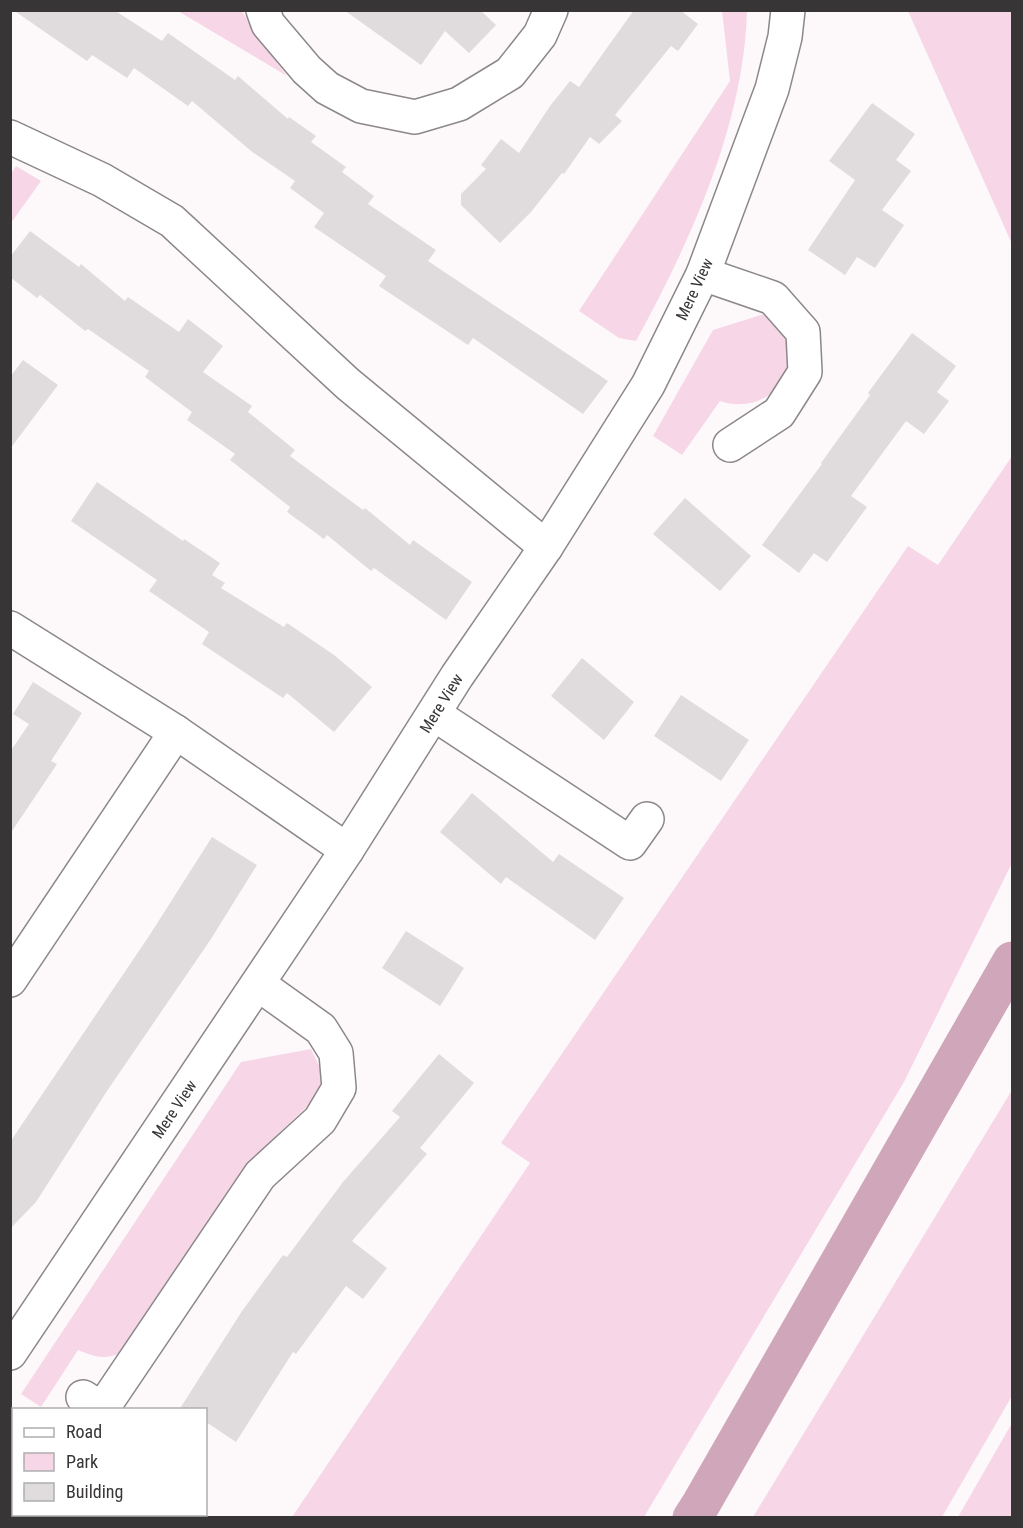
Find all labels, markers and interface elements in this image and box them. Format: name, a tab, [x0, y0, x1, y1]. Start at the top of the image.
street label: Mere View	[672, 255, 717, 323]
street label: Mere View	[416, 670, 467, 736]
street label: Mere View	[148, 1077, 201, 1142]
legend	[12, 1408, 207, 1516]
text: Road	[66, 1421, 102, 1442]
text: Park	[66, 1451, 98, 1472]
text: Building	[66, 1481, 123, 1502]

